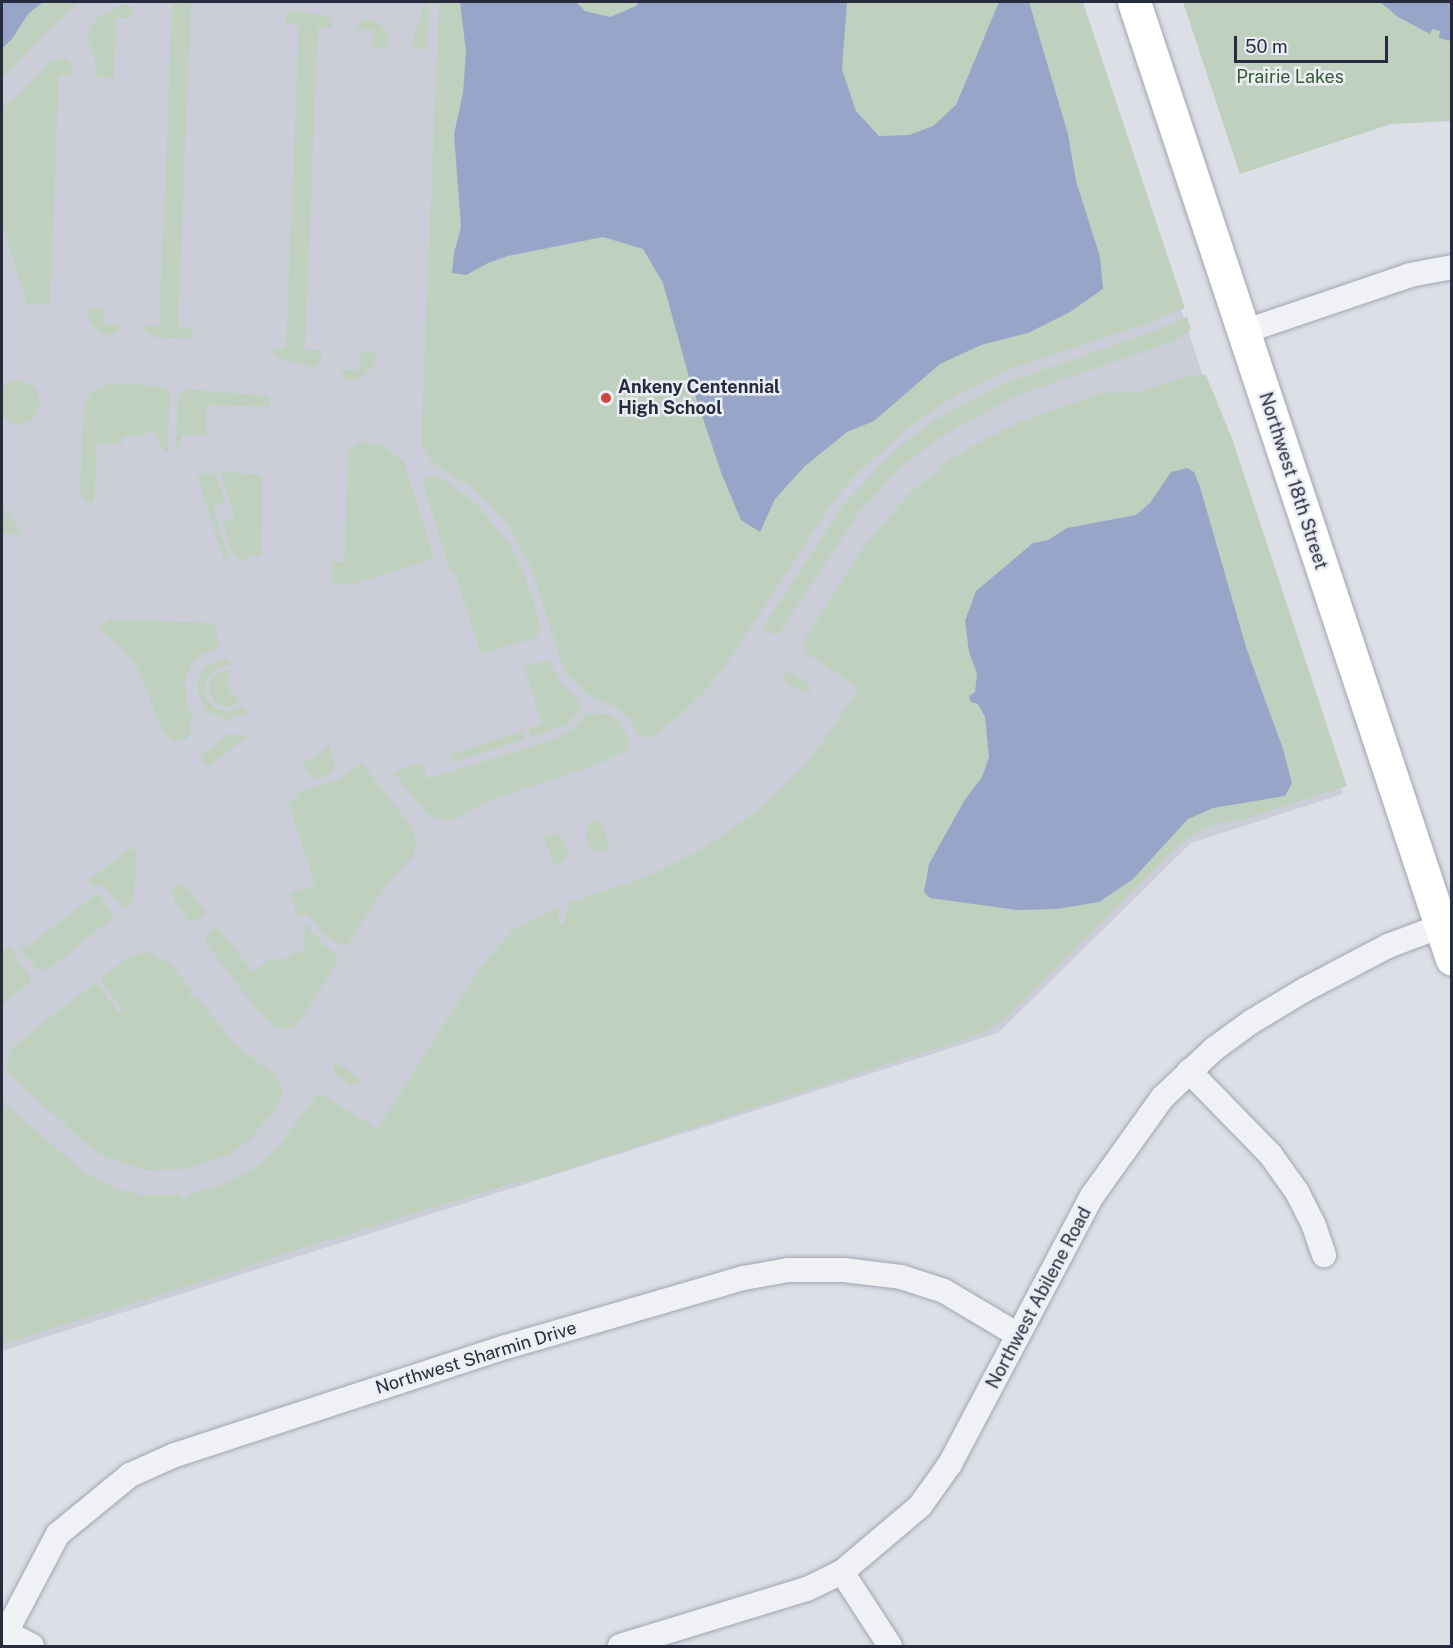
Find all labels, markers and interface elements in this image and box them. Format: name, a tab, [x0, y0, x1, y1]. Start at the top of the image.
scale bar	[1237, 24, 1392, 62]
text: 50 m	[1245, 36, 1288, 57]
park label: Prairie Lakes	[1236, 66, 1344, 88]
place label: Ankeny Centennial High School	[618, 377, 780, 420]
street label: Northwest 18th Street	[1254, 390, 1332, 572]
marker: Ankeny Centennial High School	[599, 391, 613, 405]
street label: Northwest Abilene Road	[982, 1203, 1096, 1393]
street label: Northwest Sharmin Drive	[373, 1317, 579, 1399]

